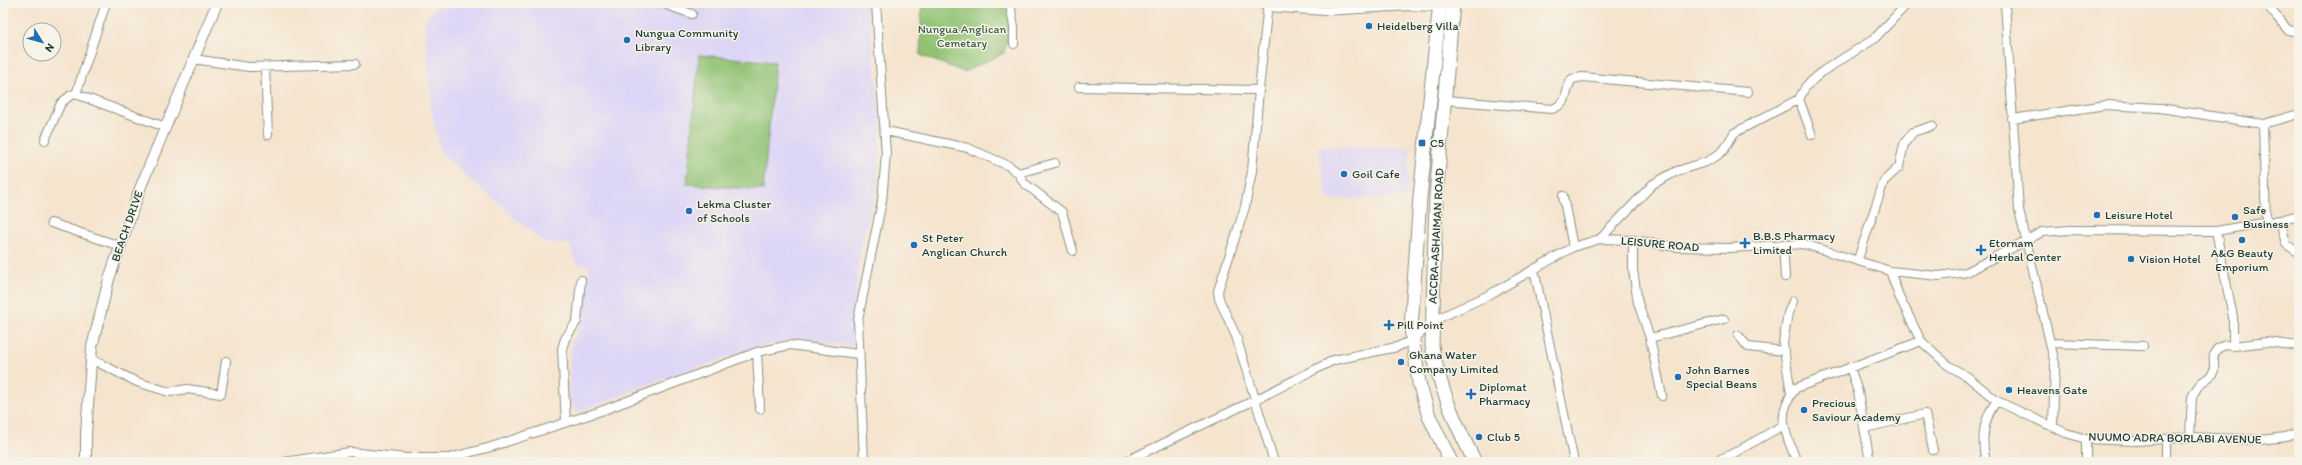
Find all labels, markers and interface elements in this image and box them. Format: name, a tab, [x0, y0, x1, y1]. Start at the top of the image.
place label: Heidelberg Villa	[1377, 19, 1459, 33]
marker: Heidelberg Villa	[1364, 21, 1374, 31]
north arrow	[22, 22, 62, 62]
park label: Nungua Anglican Cemetary	[918, 22, 1006, 50]
place label: Nungua Community Library	[635, 26, 739, 54]
marker: Nungua Community Library	[622, 35, 632, 45]
text: N	[42, 41, 57, 55]
place label: C5	[1430, 136, 1444, 150]
marker: C5	[1417, 138, 1427, 148]
place label: Goil Cafe	[1352, 167, 1400, 181]
street label: ACCRA-ASHAIMAN ROAD	[1425, 168, 1447, 304]
marker: Goil Cafe	[1339, 169, 1349, 179]
street label: BEACH DRIVE	[108, 188, 146, 263]
place label: Lekma Cluster of Schools	[697, 197, 772, 225]
place label: Safe Business	[2243, 203, 2289, 231]
marker: Lekma Cluster of Schools	[684, 206, 694, 216]
place label: Leisure Hotel	[2105, 208, 2174, 222]
marker: Leisure Hotel	[2092, 210, 2102, 220]
marker: Safe Business	[2230, 212, 2240, 222]
place label: B.B.S Pharmacy Limited	[1753, 229, 1835, 257]
place label: St Peter Anglican Church	[922, 231, 1008, 259]
street label: LEISURE ROAD	[1620, 234, 1700, 254]
marker: A&G Beauty Emporium	[2237, 235, 2247, 245]
place label: Etornam Herbal Center	[1989, 236, 2062, 264]
marker: B.B.S Pharmacy Limited	[1740, 238, 1750, 248]
marker: St Peter Anglican Church	[909, 240, 919, 250]
marker: Etornam Herbal Center	[1976, 245, 1986, 255]
place label: A&G Beauty Emporium	[2211, 246, 2274, 274]
place label: Vision Hotel	[2139, 252, 2201, 266]
marker: Vision Hotel	[2126, 254, 2136, 264]
place label: Pill Point	[1397, 318, 1444, 332]
marker: Pill Point	[1384, 320, 1394, 330]
place label: Ghana Water Company Limited	[1409, 348, 1499, 376]
marker: Ghana Water Company Limited	[1396, 357, 1406, 367]
place label: John Barnes Special Beans	[1686, 363, 1757, 391]
marker: John Barnes Special Beans	[1673, 372, 1683, 382]
place label: Diplomat Pharmacy	[1479, 380, 1531, 408]
place label: Heavens Gate	[2017, 383, 2088, 397]
marker: Heavens Gate	[2004, 385, 2014, 395]
marker: Diplomat Pharmacy	[1466, 389, 1476, 399]
place label: Precious Saviour Academy	[1812, 396, 1901, 424]
marker: Precious Saviour Academy	[1799, 405, 1809, 415]
street label: NUUMO ADRA BORLABI AVENUE	[2088, 429, 2262, 447]
place label: Club 5	[1487, 430, 1520, 444]
marker: Club 5	[1474, 432, 1484, 442]

